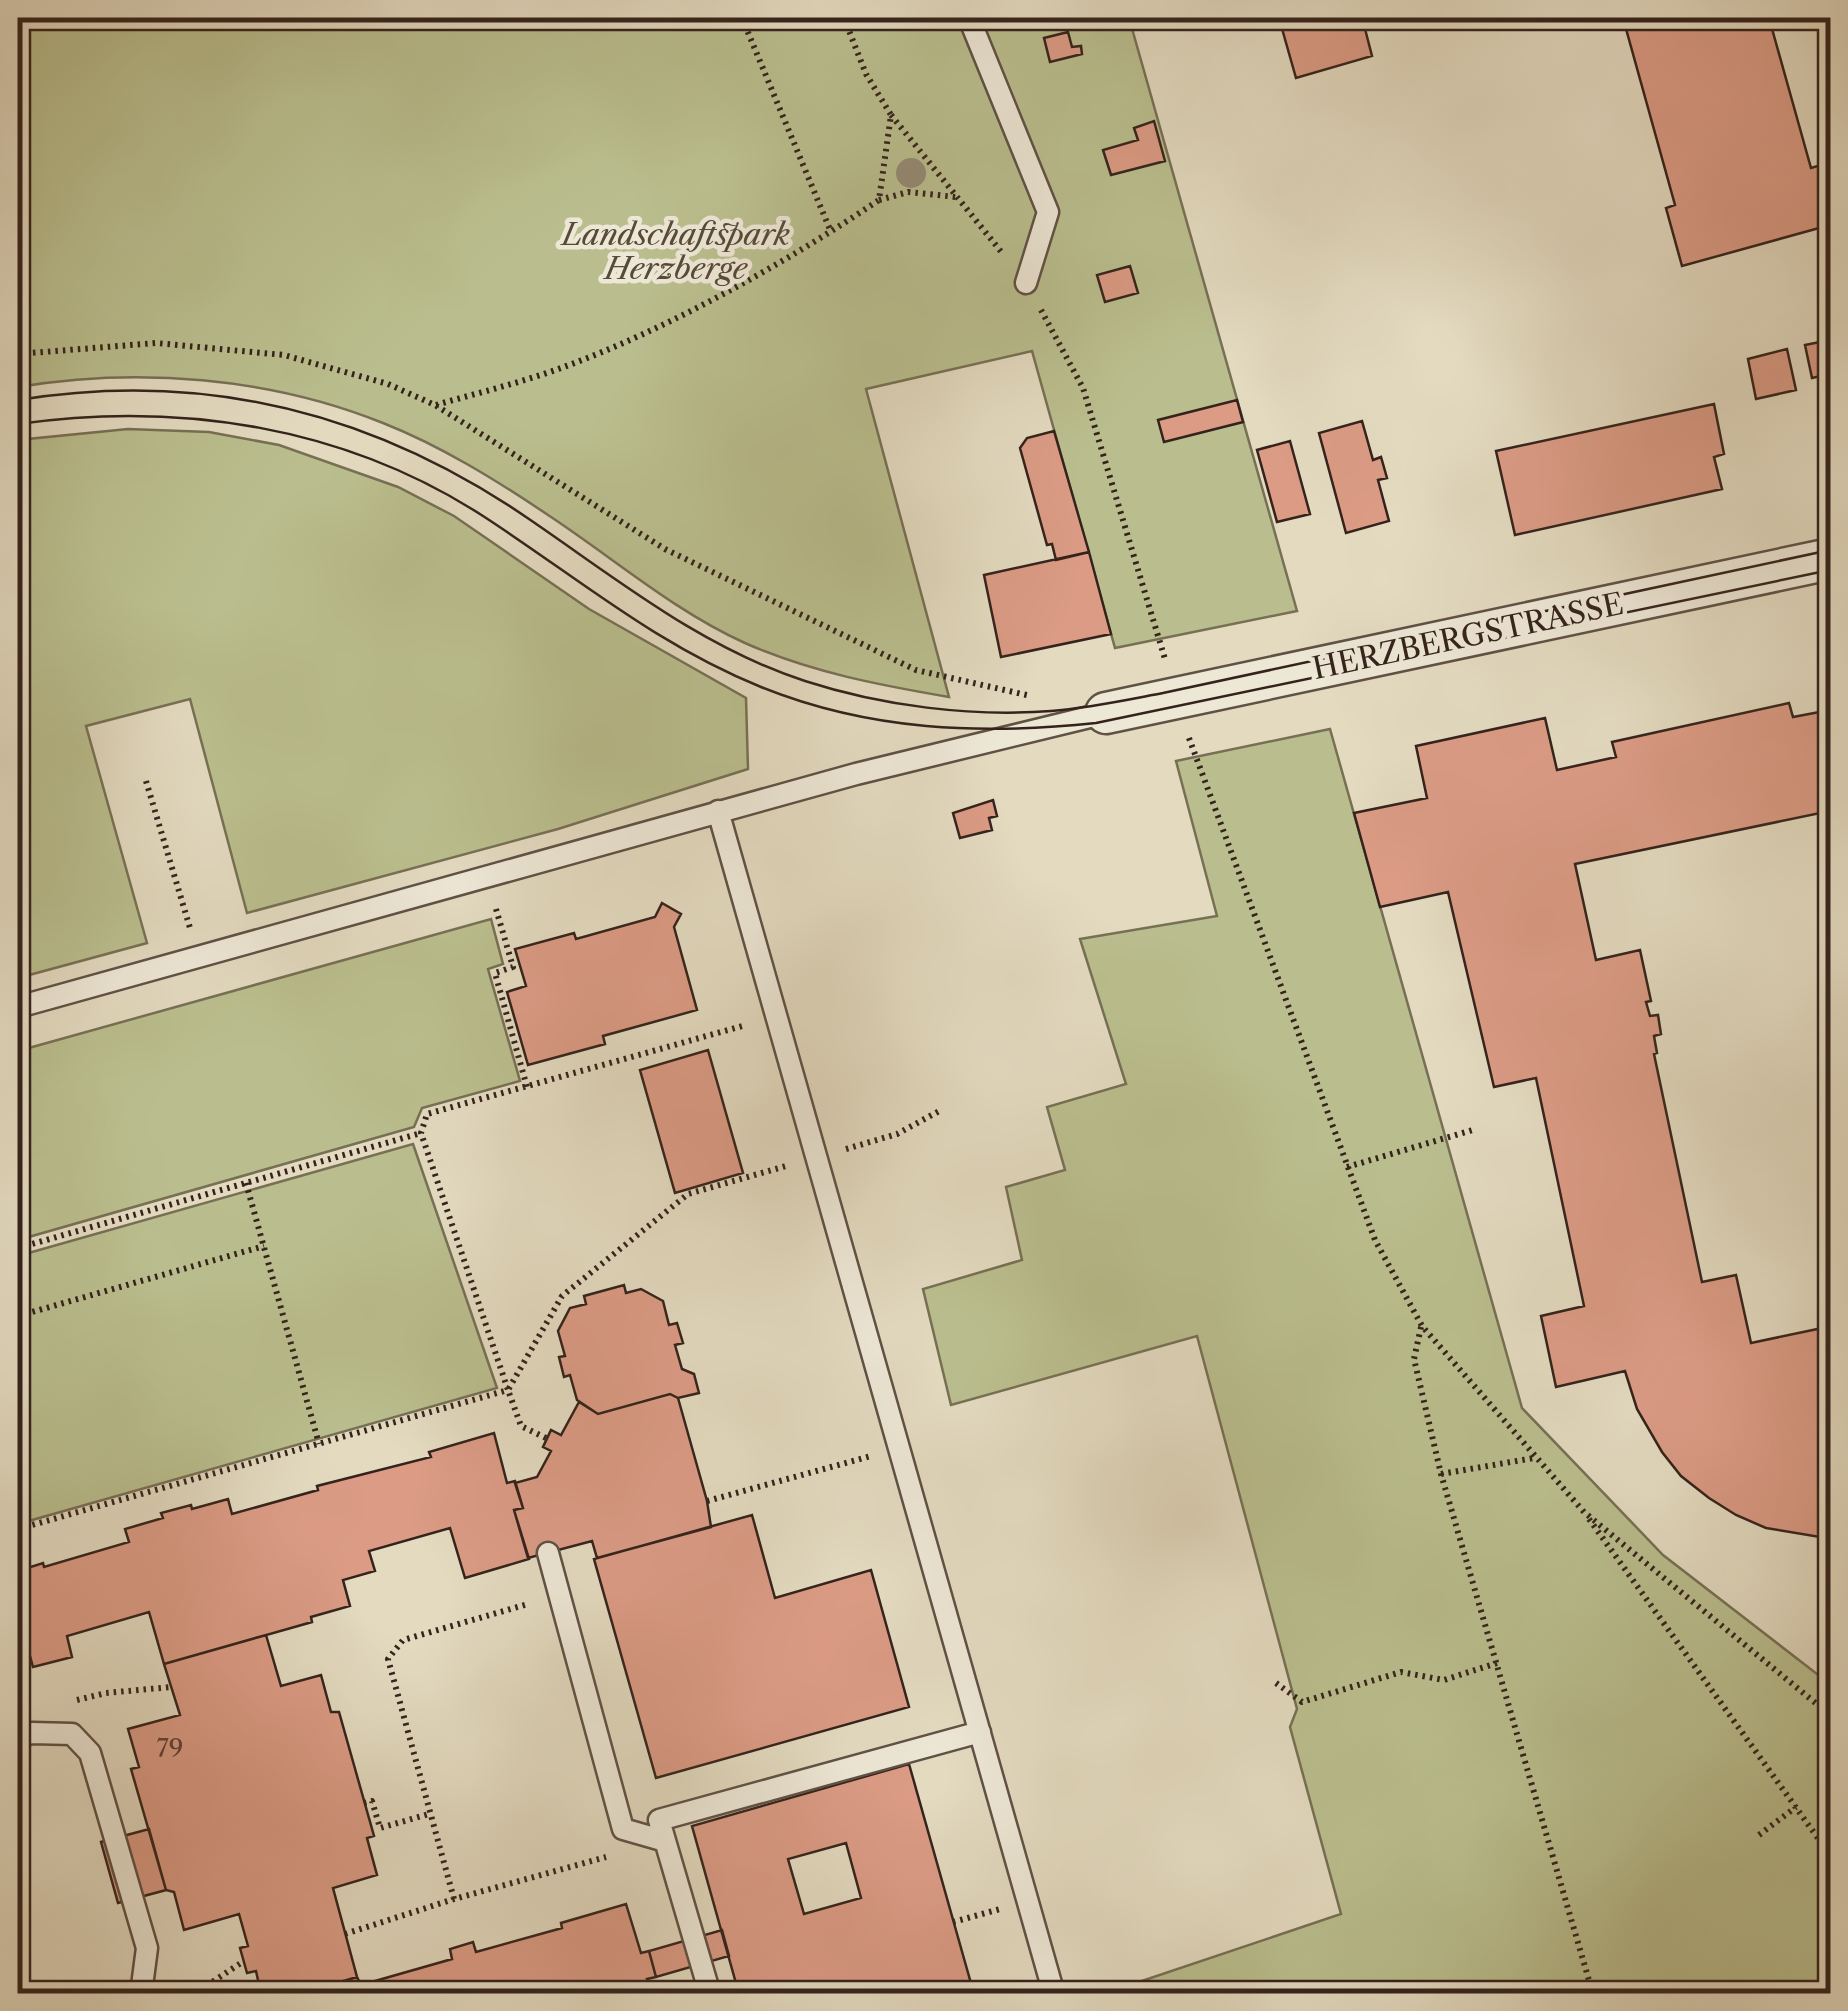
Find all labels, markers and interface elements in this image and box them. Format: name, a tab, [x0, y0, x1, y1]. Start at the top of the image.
park label: Landschaftspark Herzberge	[560, 216, 790, 287]
street label: HERZBERGSTRASSE	[1309, 585, 1627, 687]
house number: 79	[157, 1733, 183, 1764]

